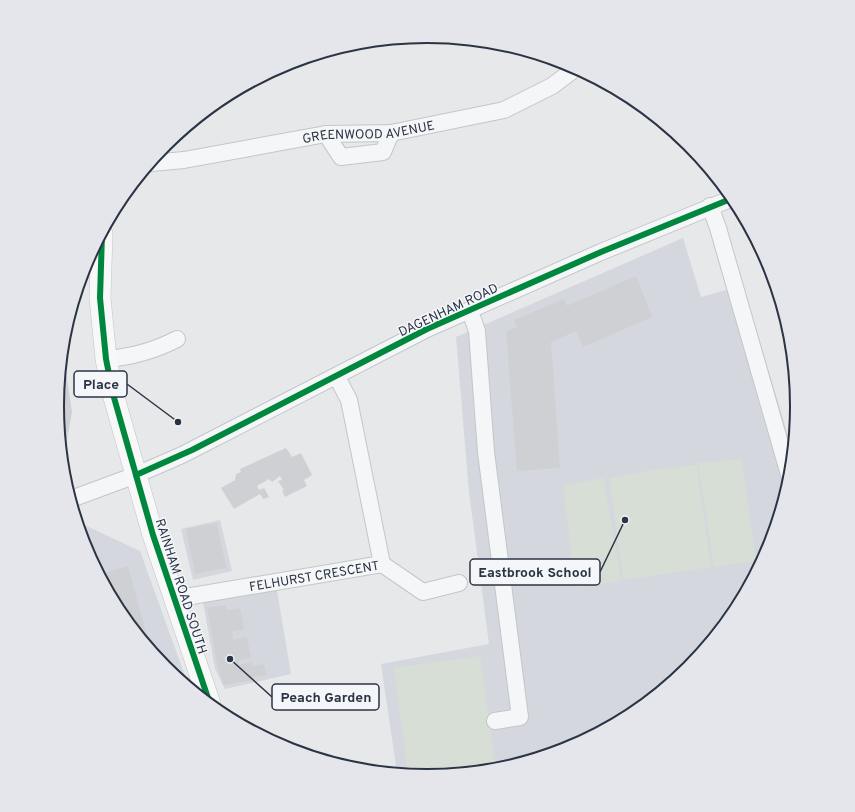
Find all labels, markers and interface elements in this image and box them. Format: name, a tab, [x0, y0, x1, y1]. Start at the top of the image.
street label: GREENWOOD AVENUE	[301, 118, 436, 148]
street label: DAGENHAM ROAD	[396, 281, 501, 341]
callout: Place	[74, 371, 127, 397]
text: Place	[83, 377, 119, 394]
street label: RAINHAM ROAD SOUTH	[151, 517, 210, 656]
street label: FELHURST CRESCENT	[248, 559, 381, 596]
callout: Eastbrook School	[470, 559, 600, 585]
text: Eastbrook School	[478, 565, 592, 582]
callout: Peach Garden	[272, 684, 379, 710]
text: Peach Garden	[281, 690, 371, 707]

